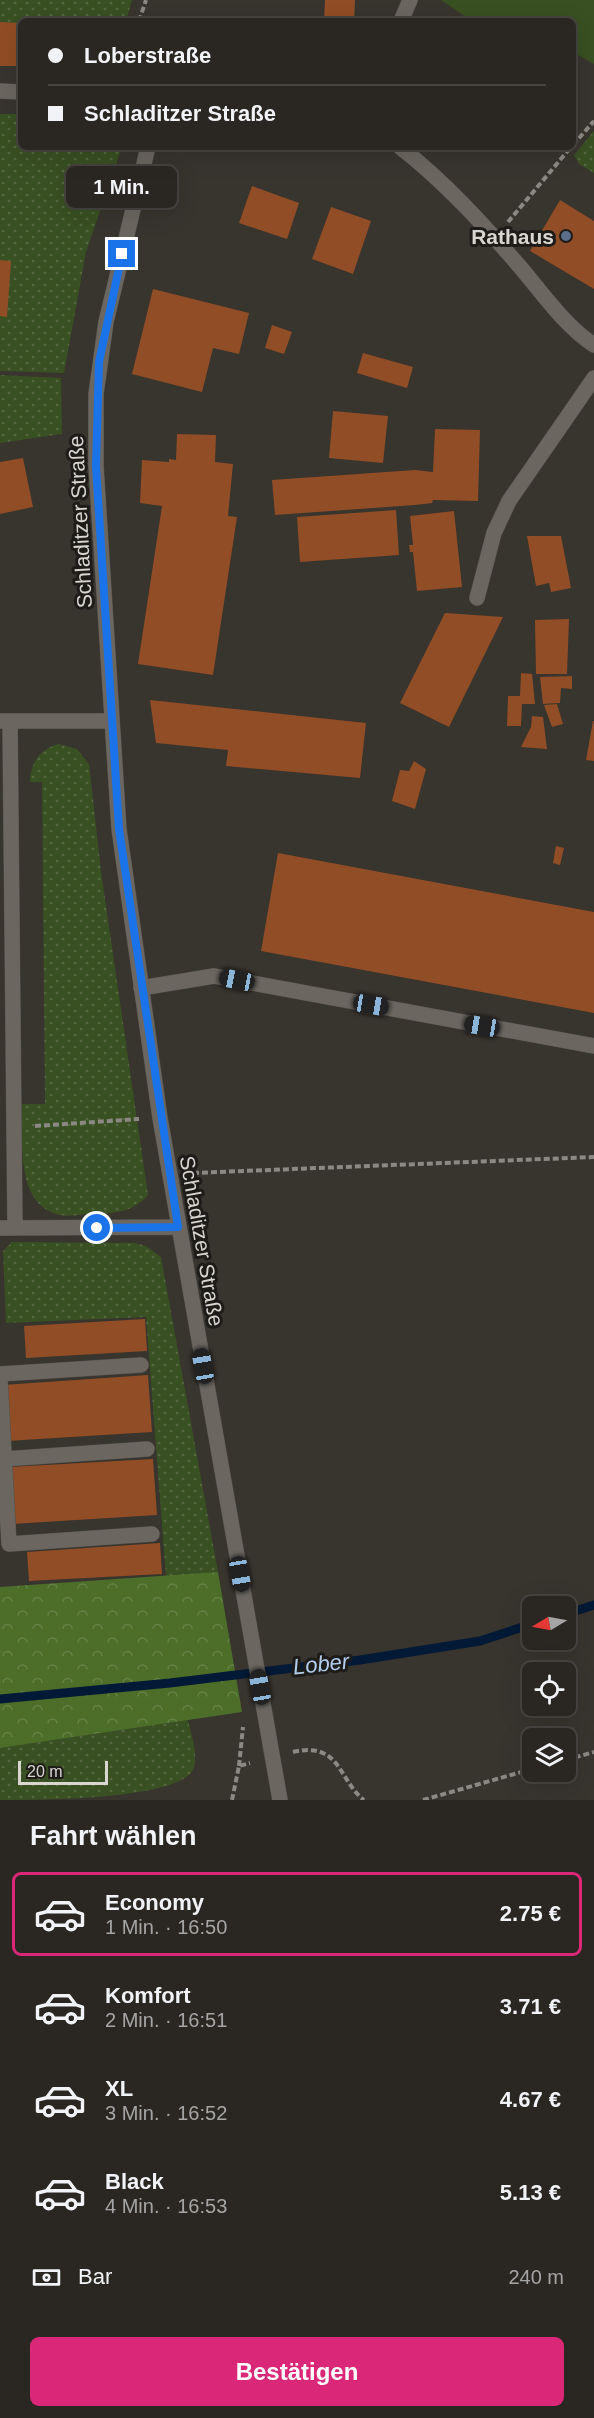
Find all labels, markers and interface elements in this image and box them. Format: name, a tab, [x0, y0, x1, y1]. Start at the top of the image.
text: Loberstraße	[84, 43, 211, 68]
text: Schladitzer Straße	[84, 101, 276, 126]
callout: 1 Min.	[66, 167, 178, 209]
text: 1 Min.	[93, 176, 150, 198]
place label: Rathaus	[471, 225, 554, 248]
marker: Rathaus	[559, 229, 573, 243]
route end	[108, 240, 135, 267]
street label: Schladitzer Straße	[64, 435, 96, 609]
car	[218, 968, 256, 992]
car	[352, 993, 390, 1017]
car	[463, 1014, 501, 1038]
street label: Schladitzer Straße	[176, 1154, 228, 1328]
route start	[83, 1214, 110, 1241]
car	[191, 1347, 215, 1385]
car	[228, 1555, 252, 1593]
north arrow	[522, 1596, 576, 1650]
map controls	[522, 1596, 576, 1782]
water label: Lober	[292, 1648, 352, 1679]
button: locate	[522, 1662, 576, 1716]
car	[248, 1668, 272, 1706]
button: layers	[522, 1728, 576, 1782]
scale bar	[18, 1758, 108, 1786]
text: 20 m	[27, 1763, 63, 1780]
text: Fahrt wählen	[30, 1821, 197, 1851]
icon: car	[33, 1887, 87, 1941]
text: Economy	[105, 1890, 204, 1915]
text: 2.75 €	[500, 1901, 561, 1926]
text: 1 Min. · 16:50	[105, 1916, 227, 1938]
icon: car	[33, 1980, 87, 2034]
text: Komfort	[105, 1983, 191, 2008]
text: 3.71 €	[500, 1994, 561, 2019]
text: 2 Min. · 16:51	[105, 2009, 227, 2031]
icon: car	[33, 2073, 87, 2127]
text: XL	[105, 2076, 133, 2101]
text: 4.67 €	[500, 2087, 561, 2112]
text: 3 Min. · 16:52	[105, 2102, 227, 2124]
icon: car	[33, 2166, 87, 2220]
text: Black	[105, 2169, 164, 2194]
text: 5.13 €	[500, 2180, 561, 2205]
text: 4 Min. · 16:53	[105, 2195, 227, 2217]
icon: cash	[30, 2261, 63, 2294]
text: Bar	[78, 2264, 112, 2289]
text: 240 m	[508, 2266, 564, 2288]
button: Bestätigen	[30, 2337, 564, 2406]

